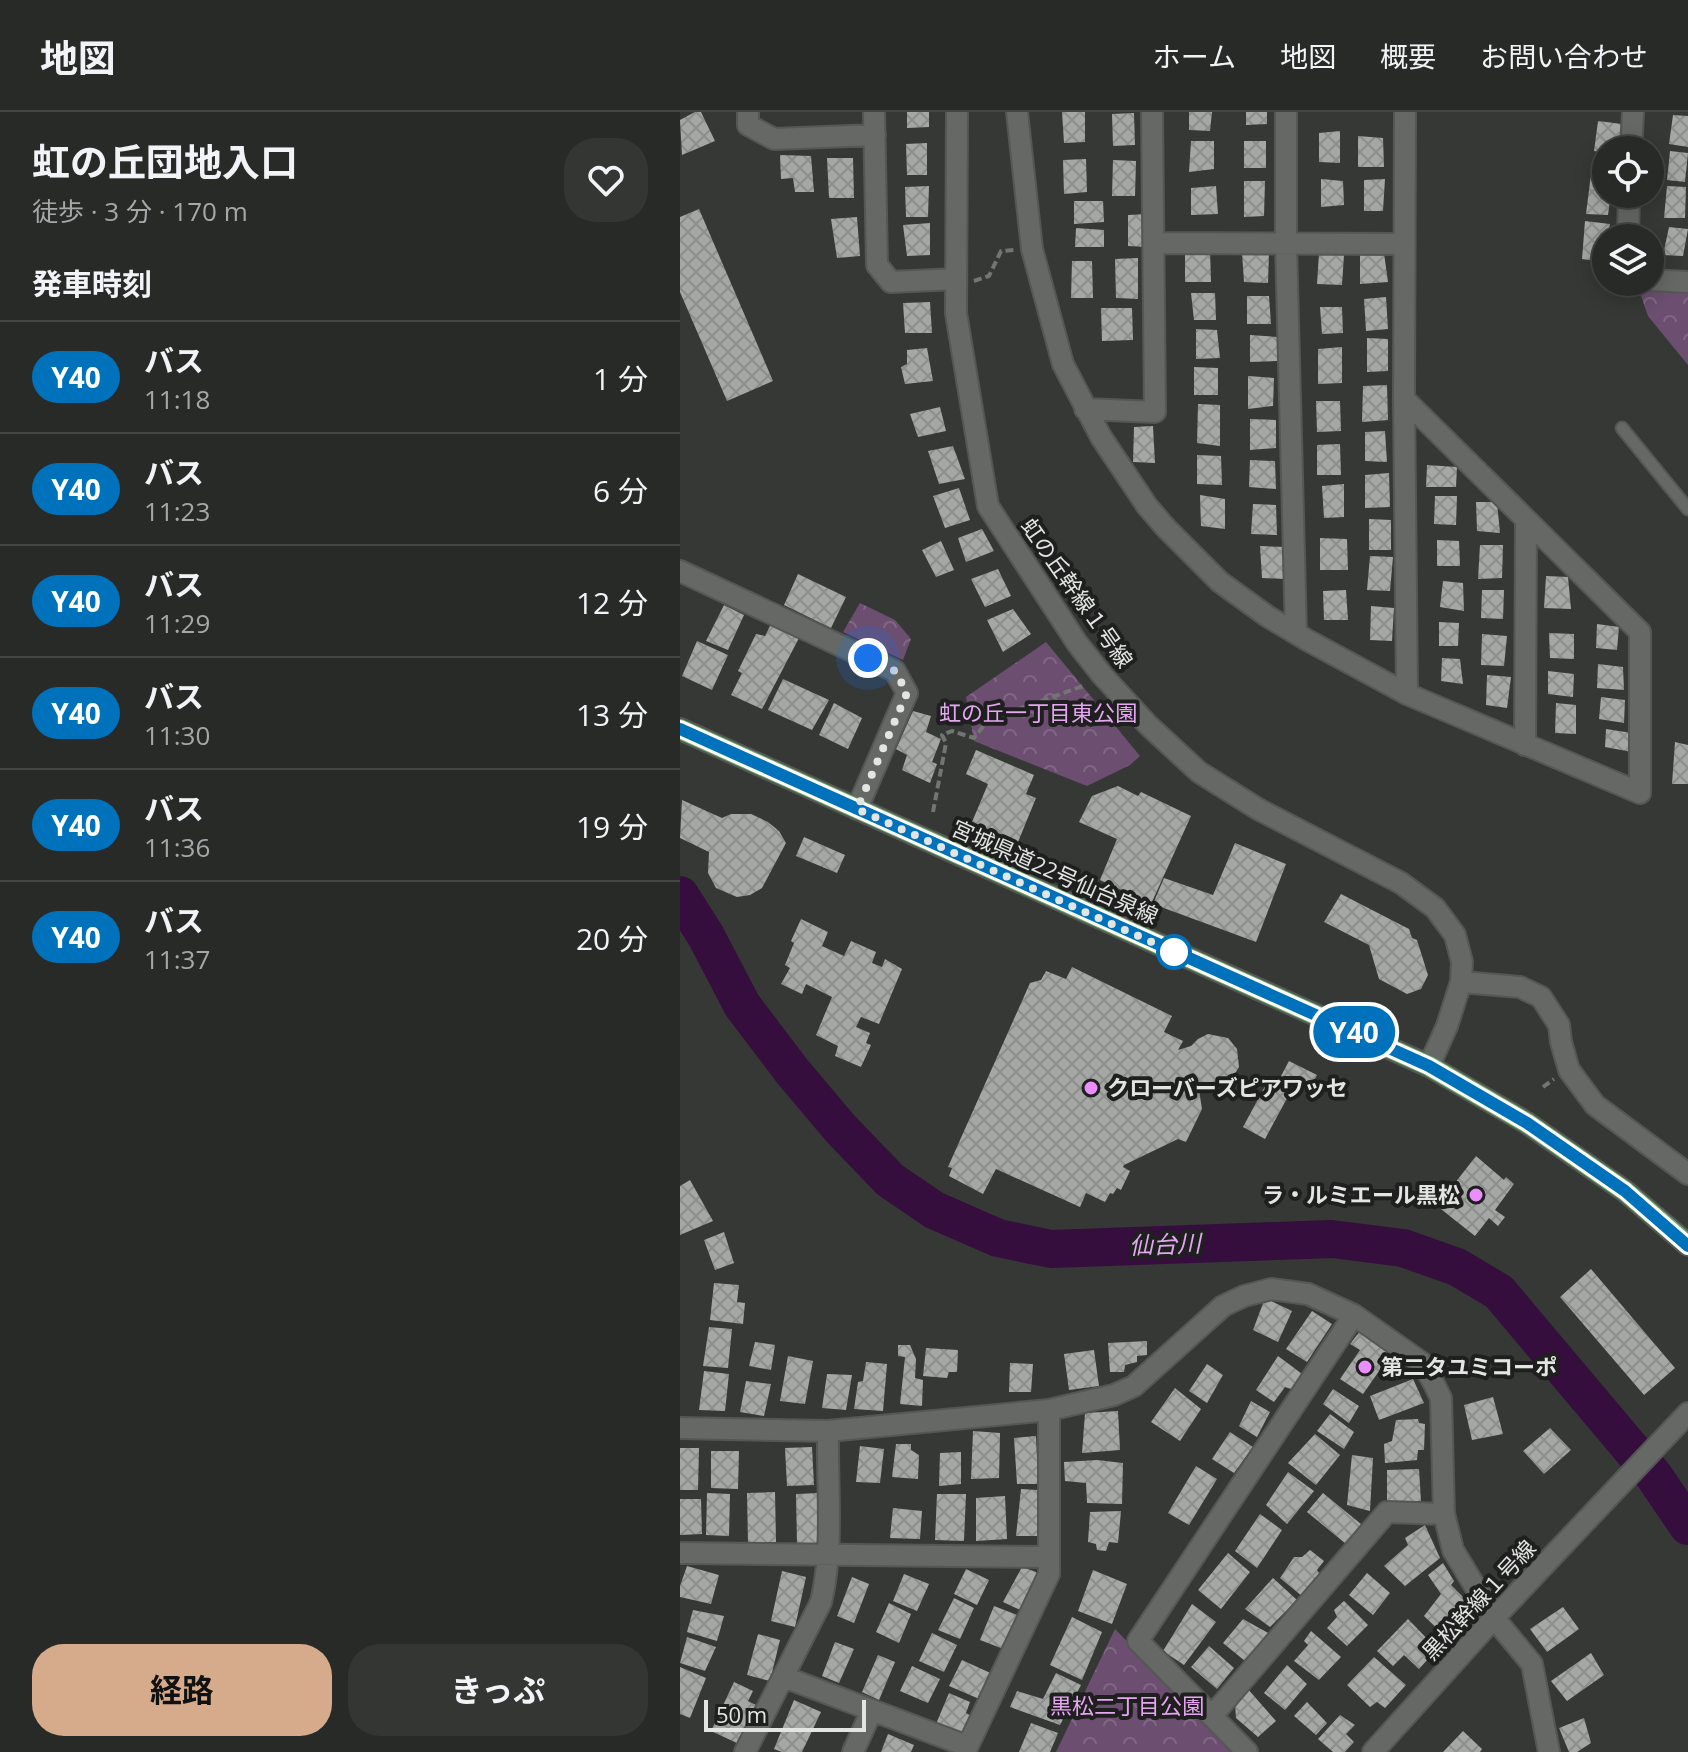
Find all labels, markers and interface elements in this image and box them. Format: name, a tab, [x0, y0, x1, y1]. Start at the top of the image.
text: 地図	[40, 31, 116, 83]
text: ホーム	[1153, 37, 1236, 75]
text: 地図	[1280, 37, 1336, 75]
text: 概要	[1380, 37, 1436, 75]
text: お問い合わせ	[1480, 37, 1648, 75]
text: 虹の丘団地入口	[32, 135, 298, 187]
map controls	[1592, 136, 1664, 296]
button: locate	[1592, 136, 1664, 208]
button: heart	[564, 138, 648, 222]
text: 徒歩 · 3 分 · 170 m	[32, 193, 248, 229]
button: layers	[1592, 224, 1664, 296]
text: 発車時刻	[32, 263, 152, 304]
text: バス	[144, 340, 204, 381]
text: Y40	[51, 358, 101, 396]
text: 1 分	[593, 358, 648, 399]
text: 11:18	[144, 381, 210, 417]
text: バス	[144, 452, 204, 493]
text: Y40	[51, 470, 101, 508]
text: 6 分	[593, 470, 648, 511]
text: 11:23	[144, 493, 210, 529]
street label: 虹の丘幹線１号線	[1015, 512, 1141, 673]
text: バス	[144, 564, 204, 605]
text: Y40	[51, 582, 101, 620]
text: 12 分	[576, 582, 648, 623]
text: 11:29	[144, 605, 210, 641]
your location	[848, 638, 888, 678]
text: バス	[144, 676, 204, 717]
text: Y40	[51, 694, 101, 732]
text: 13 分	[576, 694, 648, 735]
park label: 虹の丘一丁目東公園	[939, 697, 1137, 727]
text: 11:30	[144, 717, 210, 753]
text: バス	[144, 788, 204, 829]
text: Y40	[51, 806, 101, 844]
text: 19 分	[576, 806, 648, 847]
street label: 宮城県道22号仙台泉線	[947, 812, 1163, 930]
text: 11:36	[144, 829, 210, 865]
text: バス	[144, 900, 204, 941]
text: Y40	[51, 918, 101, 956]
text: 20 分	[576, 918, 648, 959]
unlabelled marker	[1157, 935, 1191, 969]
text: 11:37	[144, 941, 210, 977]
line badge: Y40	[1308, 1006, 1400, 1058]
text: Y40	[1329, 1013, 1379, 1051]
place label: クローバーズピアワッセ	[1107, 1072, 1348, 1102]
marker: クローバーズピアワッセ	[1082, 1079, 1100, 1097]
place label: ラ・ルミエール黒松	[1262, 1179, 1460, 1209]
marker: ラ・ルミエール黒松	[1467, 1186, 1485, 1204]
water label: 仙台川	[1128, 1226, 1204, 1261]
place label: 第二タユミコーポ	[1381, 1351, 1557, 1381]
marker: 第二タユミコーポ	[1356, 1358, 1374, 1376]
street label: 黒松幹線１号線	[1415, 1533, 1542, 1666]
button: 経路	[32, 1644, 332, 1736]
button: きっぷ	[348, 1644, 648, 1736]
park label: 黒松二丁目公園	[1050, 1690, 1204, 1720]
scale bar	[704, 1696, 866, 1732]
text: 50 m	[716, 1699, 767, 1729]

